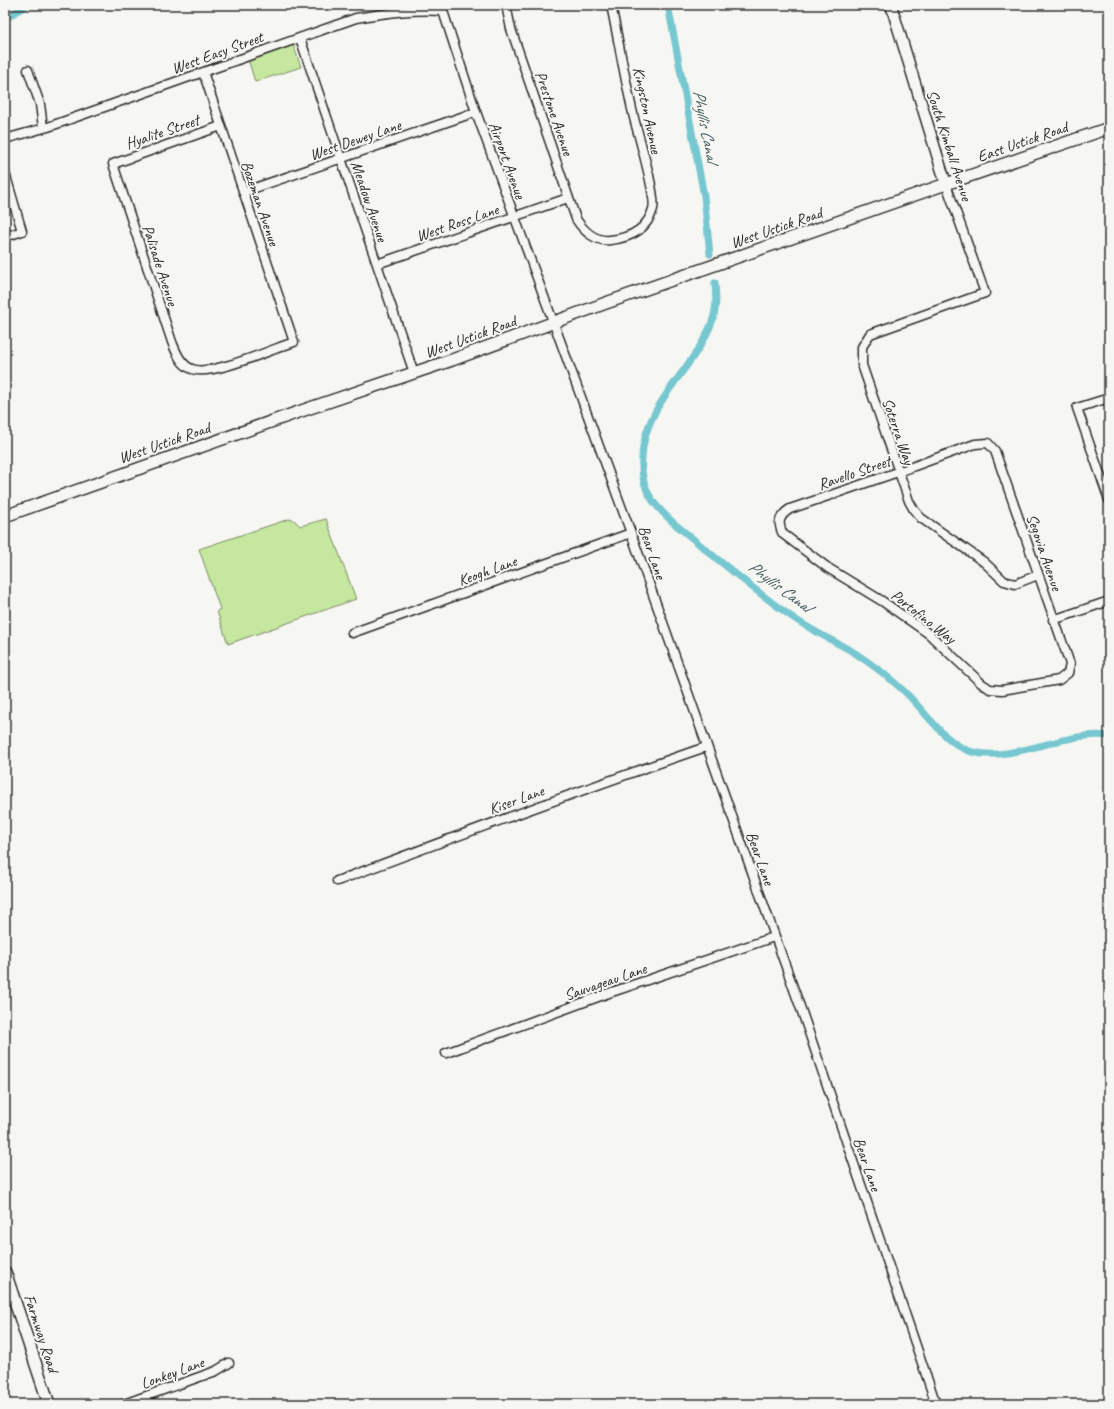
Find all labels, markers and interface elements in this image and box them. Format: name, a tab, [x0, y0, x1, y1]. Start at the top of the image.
street label: West Easy Street	[169, 27, 267, 79]
street label: Kingston Avenue	[628, 65, 666, 157]
street label: Prestone Avenue	[530, 69, 578, 160]
street label: South Kimball Avenue	[922, 87, 977, 205]
water label: Phyllis Canal	[688, 88, 724, 170]
street label: Hyalite Street	[123, 109, 204, 154]
street label: West Dewey Lane	[307, 114, 405, 165]
street label: East Ustick Road	[975, 116, 1073, 167]
street label: Airport Avenue	[484, 119, 531, 203]
street label: Bozeman Avenue	[236, 158, 284, 250]
street label: Meadow Avenue	[346, 158, 393, 246]
street label: West Ross Lane	[414, 199, 503, 246]
street label: West Ustick Road	[728, 202, 827, 253]
street label: Palisade Avenue	[138, 222, 183, 310]
street label: West Ustick Road	[422, 310, 521, 363]
street label: Soterra Way	[877, 395, 919, 469]
street label: West Ustick Road	[116, 417, 215, 468]
street label: Ravello Street	[815, 450, 896, 495]
street label: Segovia Avenue	[1022, 511, 1067, 595]
street label: Bear Lane	[634, 523, 671, 583]
street label: Keogh Lane	[455, 551, 521, 591]
water label: Phyllis Canal	[744, 556, 820, 620]
street label: Portofino Way	[887, 585, 961, 649]
street label: Kiser Lane	[486, 780, 548, 819]
street label: Bear Lane	[741, 829, 780, 889]
street label: Sauvageau Lane	[562, 958, 651, 1005]
street label: Bear Lane	[849, 1135, 886, 1195]
street label: Farmway Road	[19, 1292, 64, 1377]
street label: Lonkey Lane	[138, 1352, 208, 1394]

